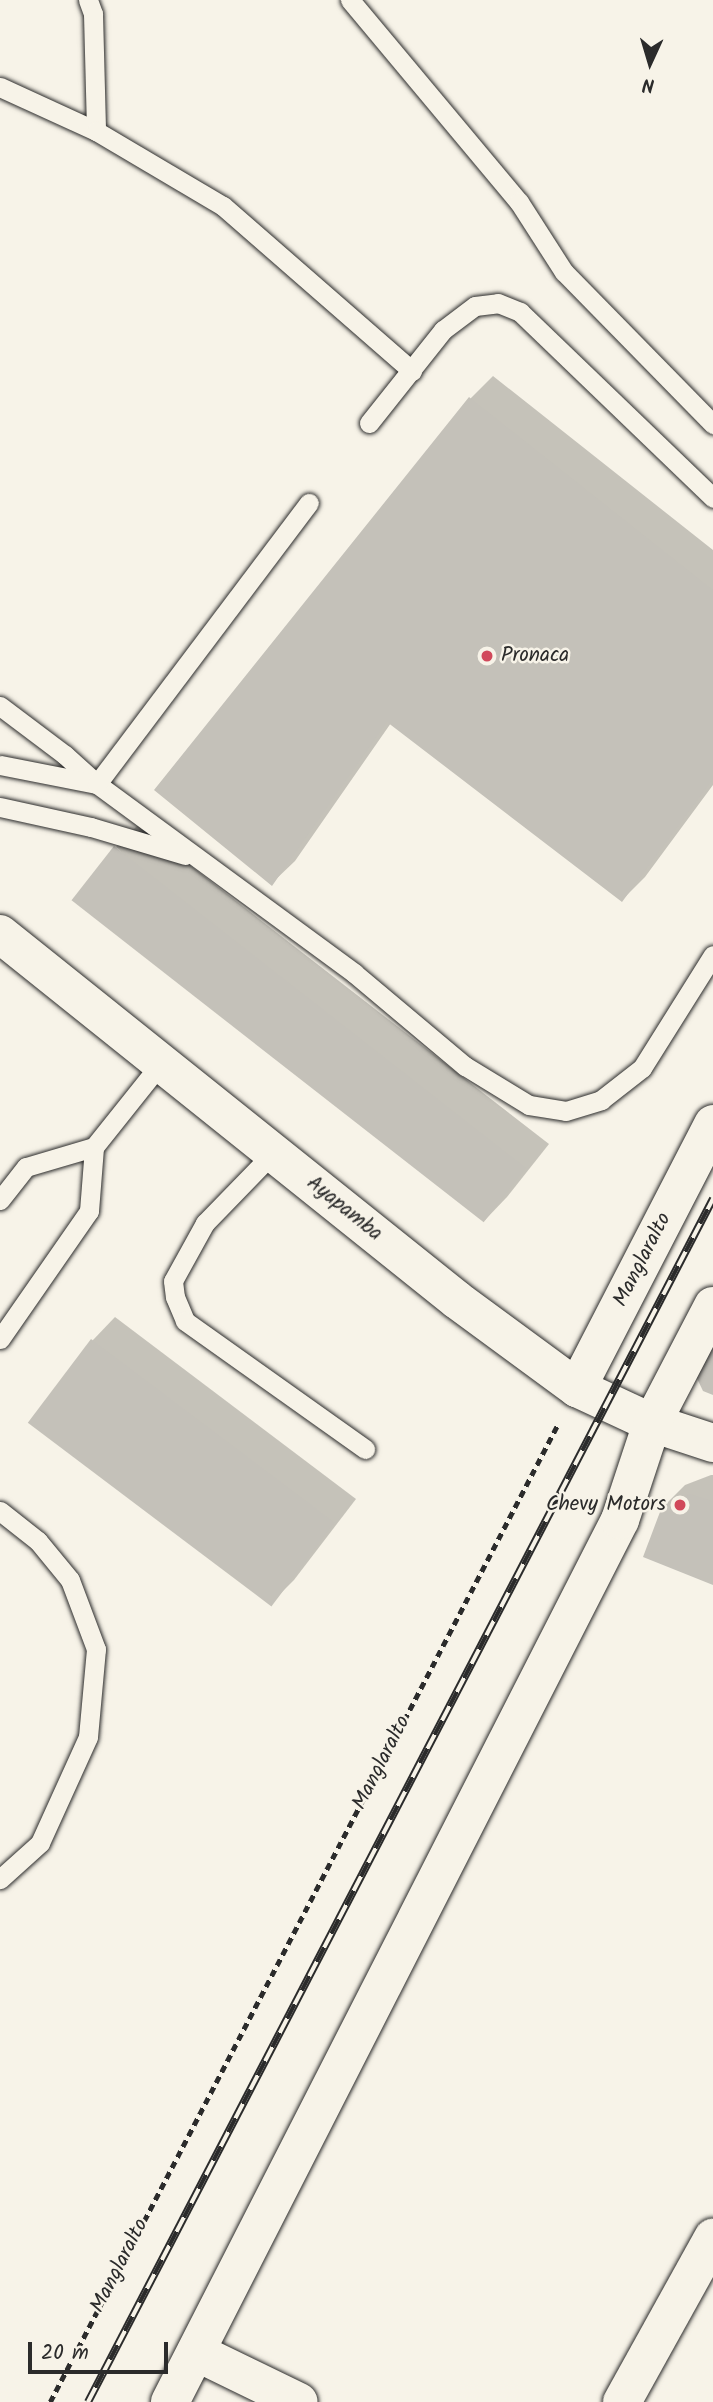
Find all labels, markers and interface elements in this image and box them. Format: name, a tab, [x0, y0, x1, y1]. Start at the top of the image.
north arrow	[615, 28, 685, 98]
text: N	[642, 69, 656, 99]
place label: Pronaca	[501, 643, 569, 669]
marker: Pronaca	[479, 648, 495, 664]
street label: Ayapamba	[301, 1171, 387, 1247]
street label: Manglaralto	[609, 1209, 677, 1311]
place label: Chevy Motors	[546, 1492, 666, 1518]
marker: Chevy Motors	[672, 1497, 688, 1513]
street label: Manglaralto	[348, 1712, 416, 1814]
street label: Manglaralto	[86, 2215, 154, 2317]
scale bar	[32, 2328, 172, 2372]
text: 20 m	[41, 2337, 89, 2370]

